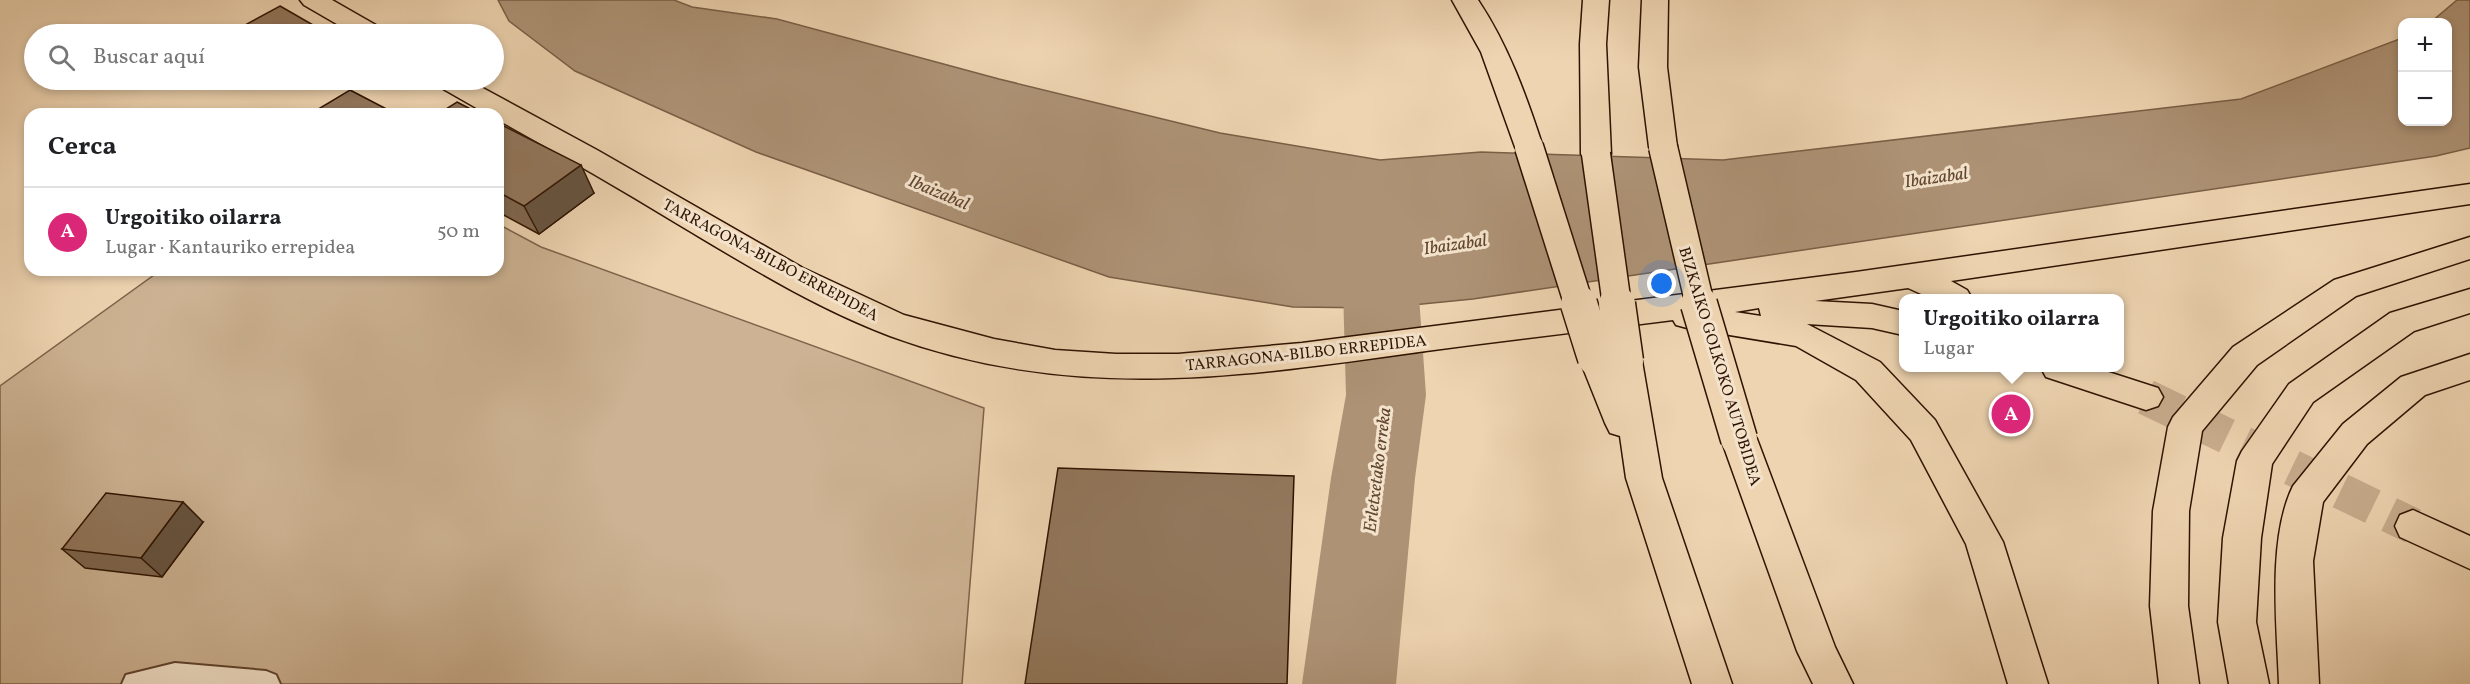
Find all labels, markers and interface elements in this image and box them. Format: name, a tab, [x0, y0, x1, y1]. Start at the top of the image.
map controls	[2398, 18, 2452, 126]
button: +	[2398, 18, 2452, 72]
search box	[24, 24, 504, 90]
icon: search	[45, 41, 78, 74]
text: Buscar aquí	[93, 42, 205, 73]
button: −	[2398, 72, 2452, 126]
text: Cerca	[48, 129, 117, 165]
water label: Ibaizabal	[1903, 162, 1970, 195]
water label: Ibaizabal	[904, 169, 973, 218]
street label: TARRAGONA-BILBO ERREPIDEA	[658, 194, 882, 327]
text: Urgoitiko oilarra	[105, 203, 282, 234]
text: A	[60, 218, 75, 246]
text: 50 m	[437, 218, 480, 246]
water label: Ibaizabal	[1422, 229, 1489, 262]
text: Lugar · Kantauriko errepidea	[105, 234, 355, 262]
street label: BIZKAIKO GOLKOKO AUTOBIDEA	[1672, 244, 1766, 489]
your location	[1647, 269, 1676, 298]
popup	[1899, 294, 2124, 372]
text: Urgoitiko oilarra	[1923, 304, 2100, 335]
street label: TARRAGONA-BILBO ERREPIDEA	[1185, 330, 1428, 378]
text: Lugar	[1923, 335, 1974, 363]
pin: A	[1992, 392, 2030, 436]
water label: Erletxetako erreka	[1358, 406, 1399, 534]

